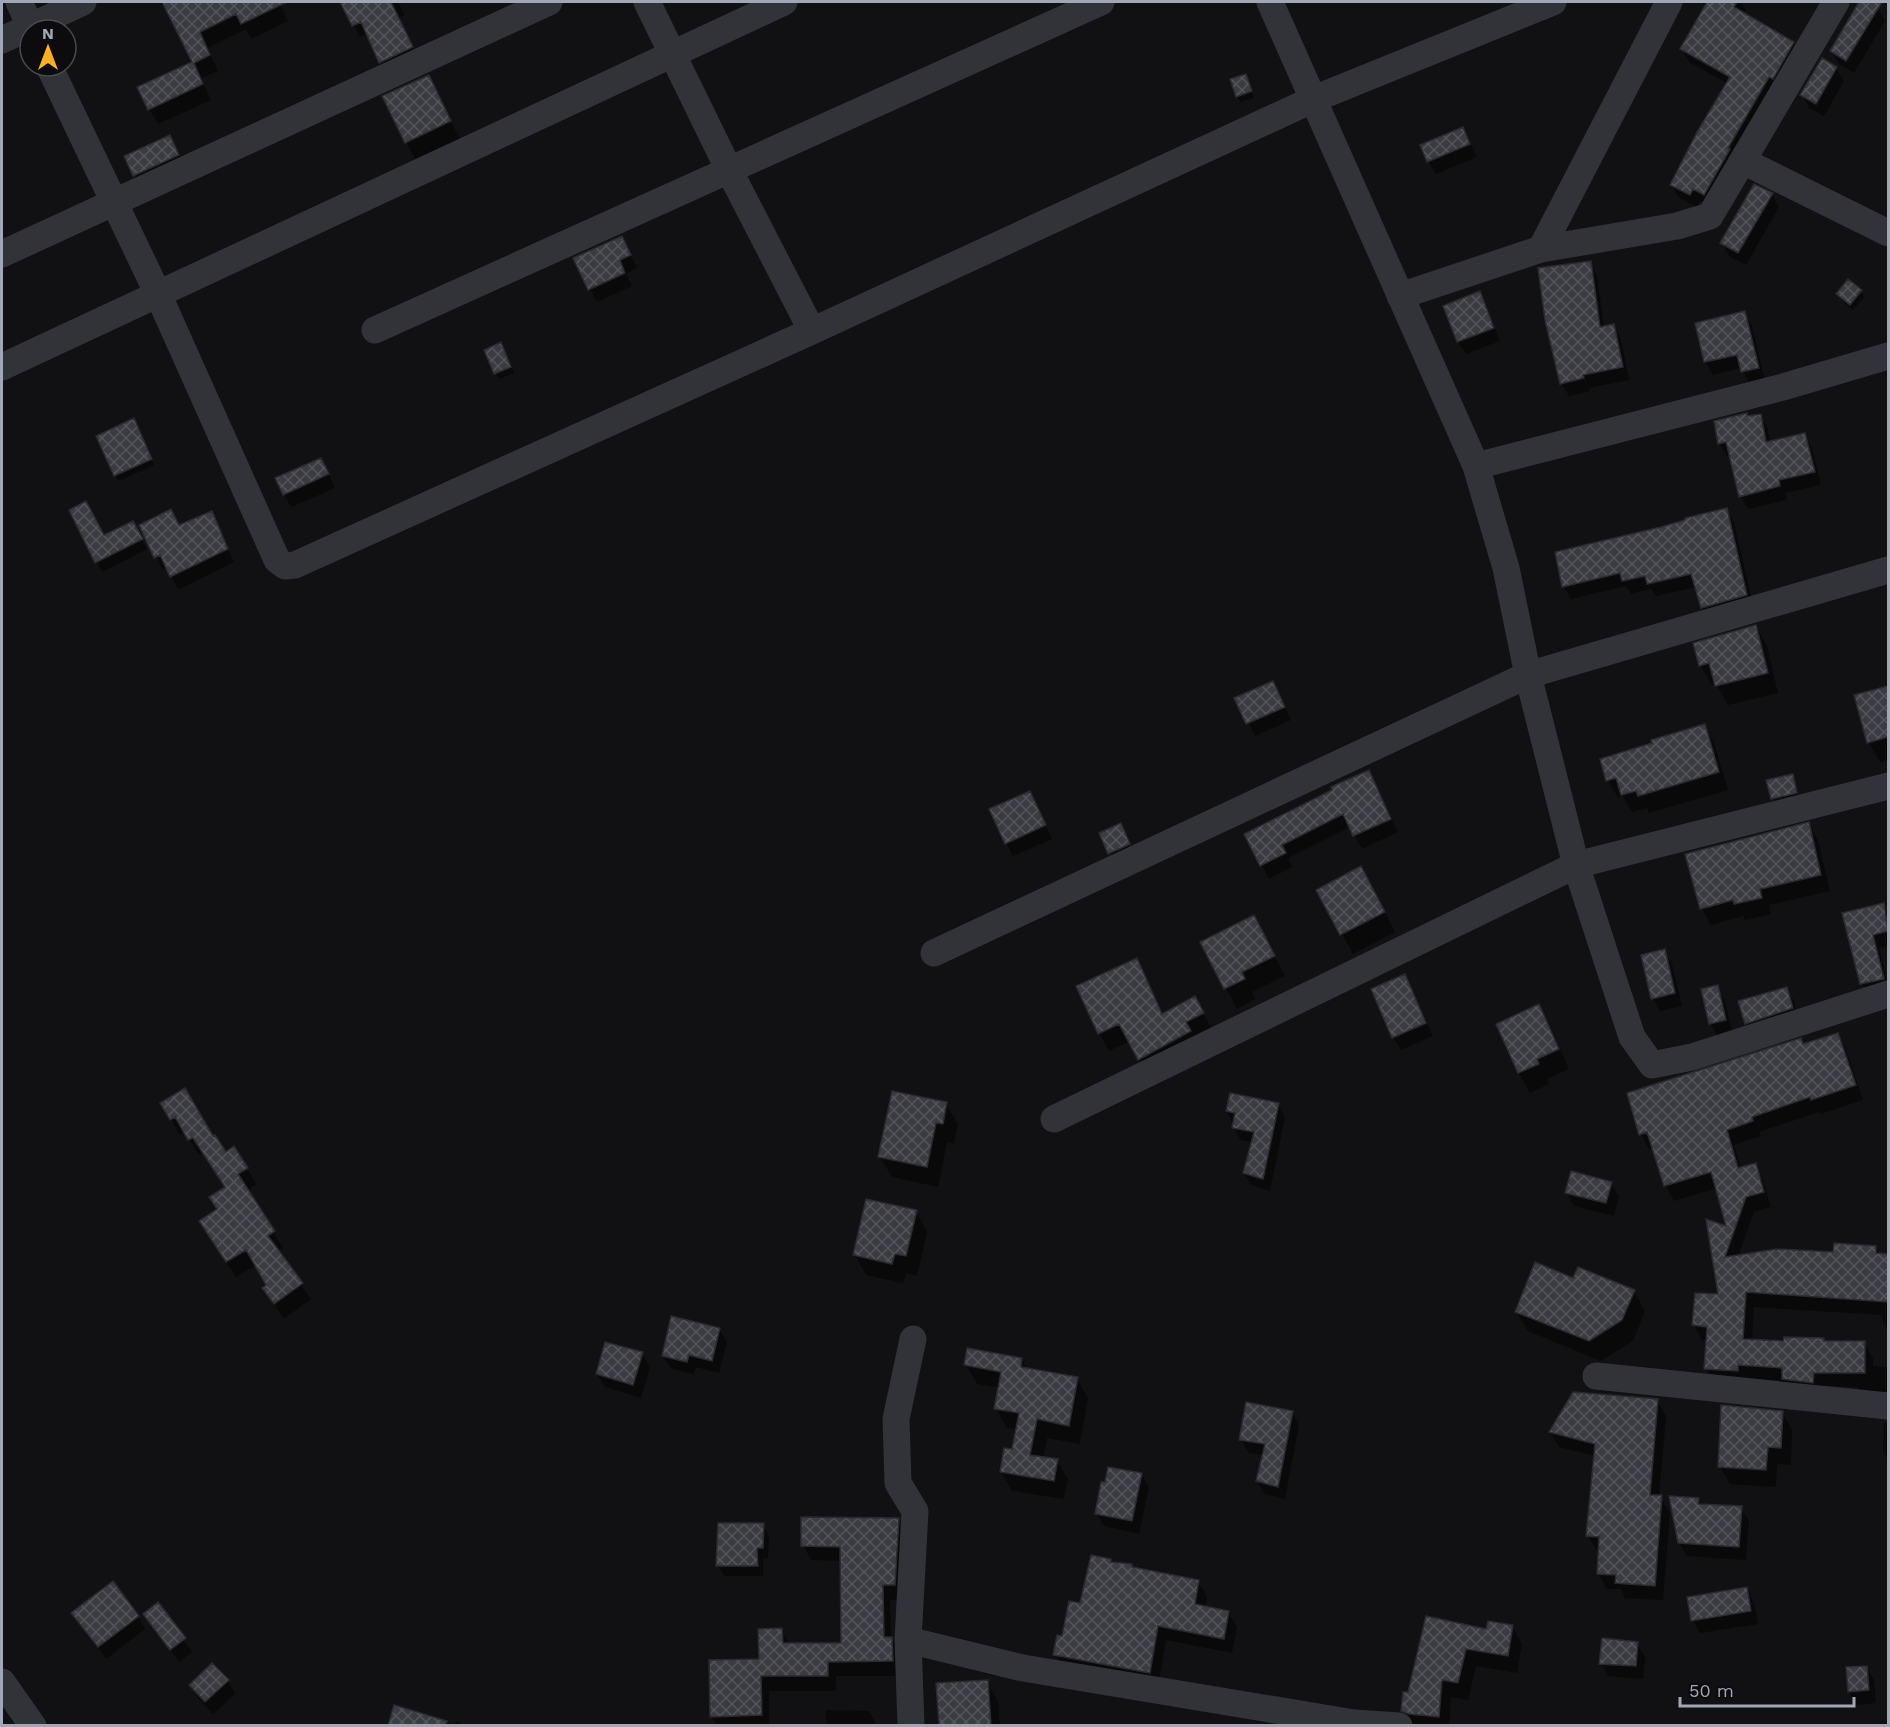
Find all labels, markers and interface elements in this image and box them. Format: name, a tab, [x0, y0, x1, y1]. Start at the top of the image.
north arrow	[18, 18, 78, 78]
text: N	[42, 24, 54, 43]
scale bar	[1680, 1670, 1854, 1708]
text: 50 m	[1689, 1680, 1734, 1701]

